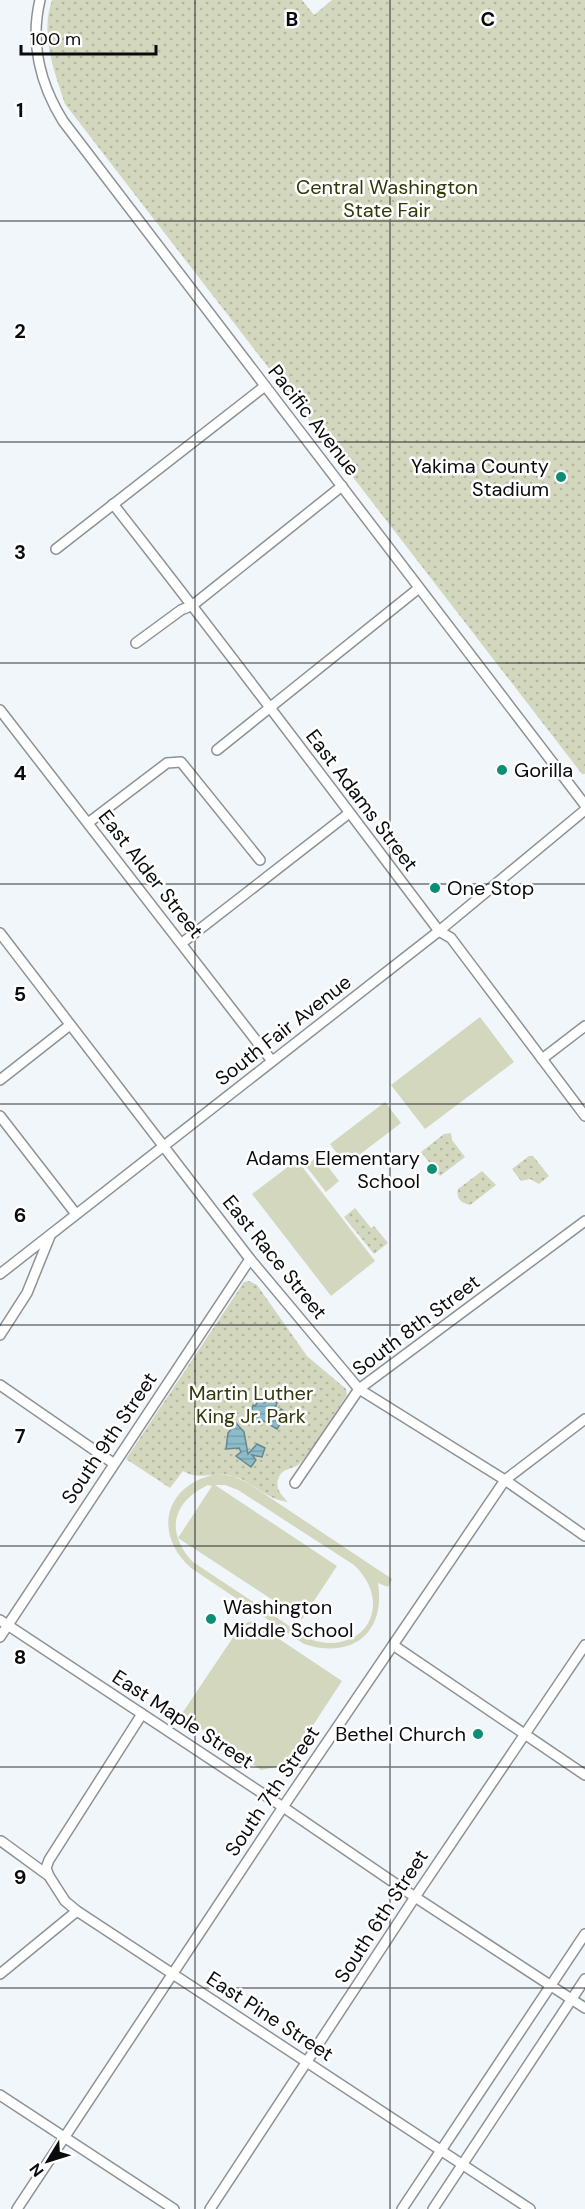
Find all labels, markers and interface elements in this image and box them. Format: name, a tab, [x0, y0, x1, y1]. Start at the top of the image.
text: B	[286, 6, 298, 32]
text: C	[481, 6, 495, 32]
scale bar	[21, 18, 156, 56]
text: 100 m	[30, 27, 81, 51]
text: 1	[16, 97, 24, 123]
park label: Central Washington State Fair	[296, 174, 478, 223]
text: 2	[14, 318, 26, 344]
street label: Pacific Avenue	[262, 359, 366, 481]
place label: Yakima County Stadium	[411, 453, 549, 502]
marker: Yakima County Stadium	[554, 470, 568, 484]
text: 3	[14, 539, 26, 565]
street label: East Adams Street	[300, 724, 424, 876]
place label: Gorilla	[514, 757, 573, 783]
text: 4	[14, 760, 27, 786]
marker: Gorilla	[495, 763, 509, 777]
street label: East Alder Street	[93, 805, 209, 944]
place label: One Stop	[447, 875, 534, 901]
marker: One Stop	[428, 881, 442, 895]
street label: South Fair Avenue	[210, 969, 356, 1091]
text: 5	[14, 981, 26, 1007]
place label: Adams Elementary School	[246, 1145, 420, 1194]
marker: Adams Elementary School	[425, 1162, 439, 1176]
street label: East Race Street	[217, 1190, 333, 1324]
text: 6	[14, 1202, 26, 1228]
street label: South 8th Street	[347, 1268, 485, 1381]
street label: South 9th Street	[55, 1367, 163, 1509]
park label: Martin Luther King Jr. Park	[189, 1380, 313, 1429]
text: 7	[15, 1423, 26, 1449]
place label: Washington Middle School	[223, 1594, 354, 1643]
marker: Washington Middle School	[204, 1612, 218, 1626]
text: 8	[14, 1644, 26, 1670]
street label: East Maple Street	[108, 1664, 259, 1774]
street label: South 7th Street	[219, 1721, 325, 1861]
place label: Bethel Church	[335, 1721, 466, 1747]
marker: Bethel Church	[471, 1727, 485, 1741]
street label: South 6th Street	[328, 1844, 434, 1987]
text: 9	[14, 1864, 26, 1890]
street label: East Pine Street	[202, 1965, 339, 2067]
north arrow	[18, 2131, 78, 2191]
text: N	[25, 2159, 48, 2181]

